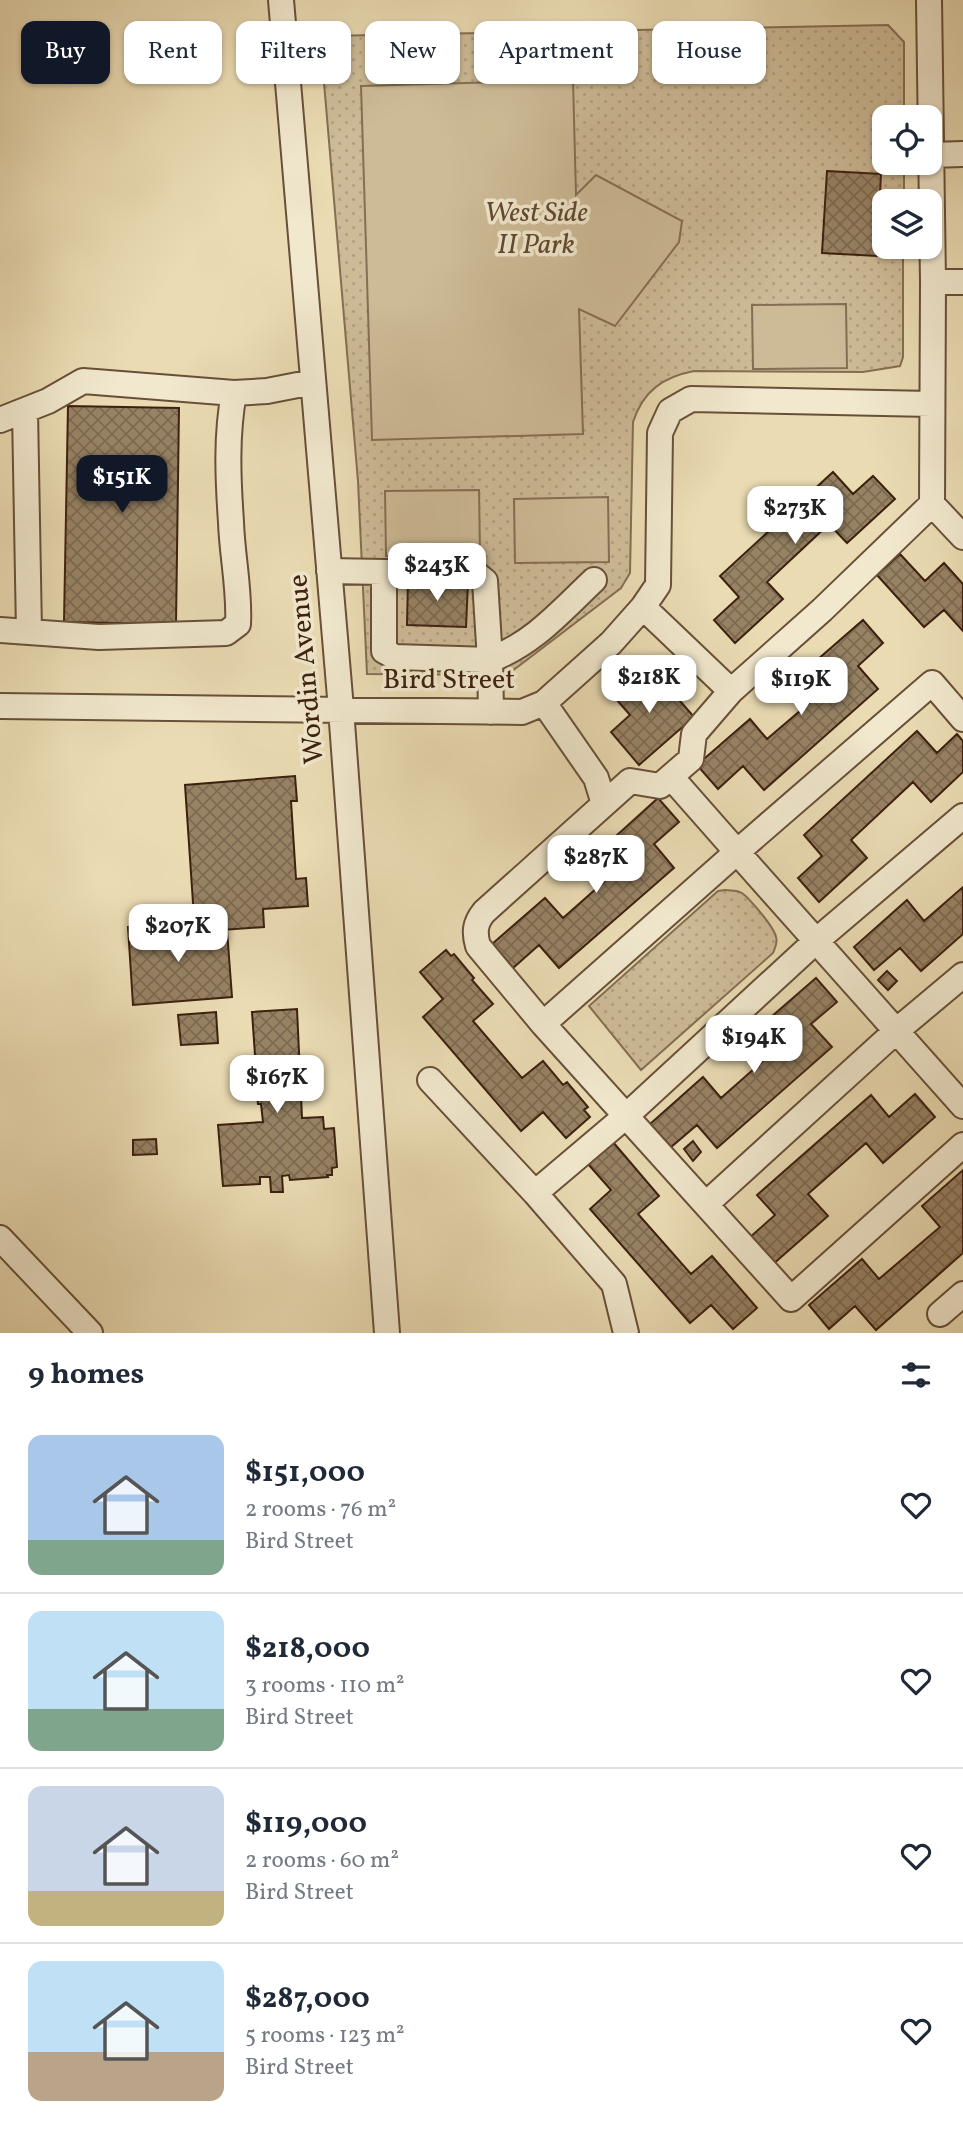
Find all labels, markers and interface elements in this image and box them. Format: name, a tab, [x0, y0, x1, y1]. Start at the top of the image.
chip: Buy	[21, 21, 110, 84]
chip: Rent	[124, 21, 222, 84]
chip: Filters	[236, 21, 351, 84]
chip: New	[365, 21, 460, 84]
chip: Apartment	[474, 21, 638, 84]
chip: House	[652, 21, 766, 84]
map controls	[872, 105, 942, 259]
button: locate	[872, 105, 942, 175]
button: layers	[872, 189, 942, 259]
park label: West Side II Park	[484, 194, 588, 265]
pin: $151K	[73, 456, 171, 515]
text: $151K	[92, 462, 152, 494]
pin: $273K	[746, 486, 844, 546]
text: $273K	[763, 493, 827, 525]
pin: $243K	[388, 544, 486, 603]
text: $243K	[404, 550, 470, 582]
street label: Wordin Avenue	[279, 572, 335, 766]
pin: $218K	[600, 656, 698, 715]
pin: $119K	[752, 658, 850, 717]
street label: Bird Street	[383, 661, 515, 700]
text: $218K	[617, 662, 681, 694]
text: $119K	[771, 664, 831, 696]
pin: $287K	[547, 836, 645, 895]
text: $287K	[564, 842, 628, 874]
pin: $207K	[129, 904, 227, 964]
text: $207K	[145, 911, 211, 943]
pin: $194K	[705, 1016, 803, 1075]
text: $194K	[722, 1022, 786, 1054]
pin: $167K	[228, 1056, 326, 1115]
text: $167K	[246, 1062, 308, 1094]
text: 9 homes	[28, 1354, 144, 1396]
icon: filters	[897, 1356, 935, 1394]
text: $151,000	[245, 1452, 365, 1494]
icon: home	[84, 1463, 168, 1547]
icon: heart	[897, 1486, 935, 1524]
text: 2 rooms · 76 m²	[245, 1494, 396, 1526]
text: Bird Street	[245, 1526, 354, 1558]
text: $218,000	[245, 1628, 370, 1670]
icon: home	[84, 1639, 168, 1723]
icon: heart	[897, 1662, 935, 1700]
text: 3 rooms · 110 m²	[245, 1670, 405, 1702]
text: Bird Street	[245, 1702, 354, 1734]
text: $119,000	[245, 1803, 367, 1845]
icon: home	[84, 1814, 168, 1898]
icon: heart	[897, 1837, 935, 1875]
text: 2 rooms · 60 m²	[245, 1845, 399, 1877]
text: Bird Street	[245, 1877, 354, 1909]
text: $287,000	[245, 1978, 370, 2020]
icon: home	[84, 1989, 168, 2073]
icon: heart	[897, 2012, 935, 2050]
text: 5 rooms · 123 m²	[245, 2020, 405, 2052]
text: Bird Street	[245, 2052, 354, 2084]

